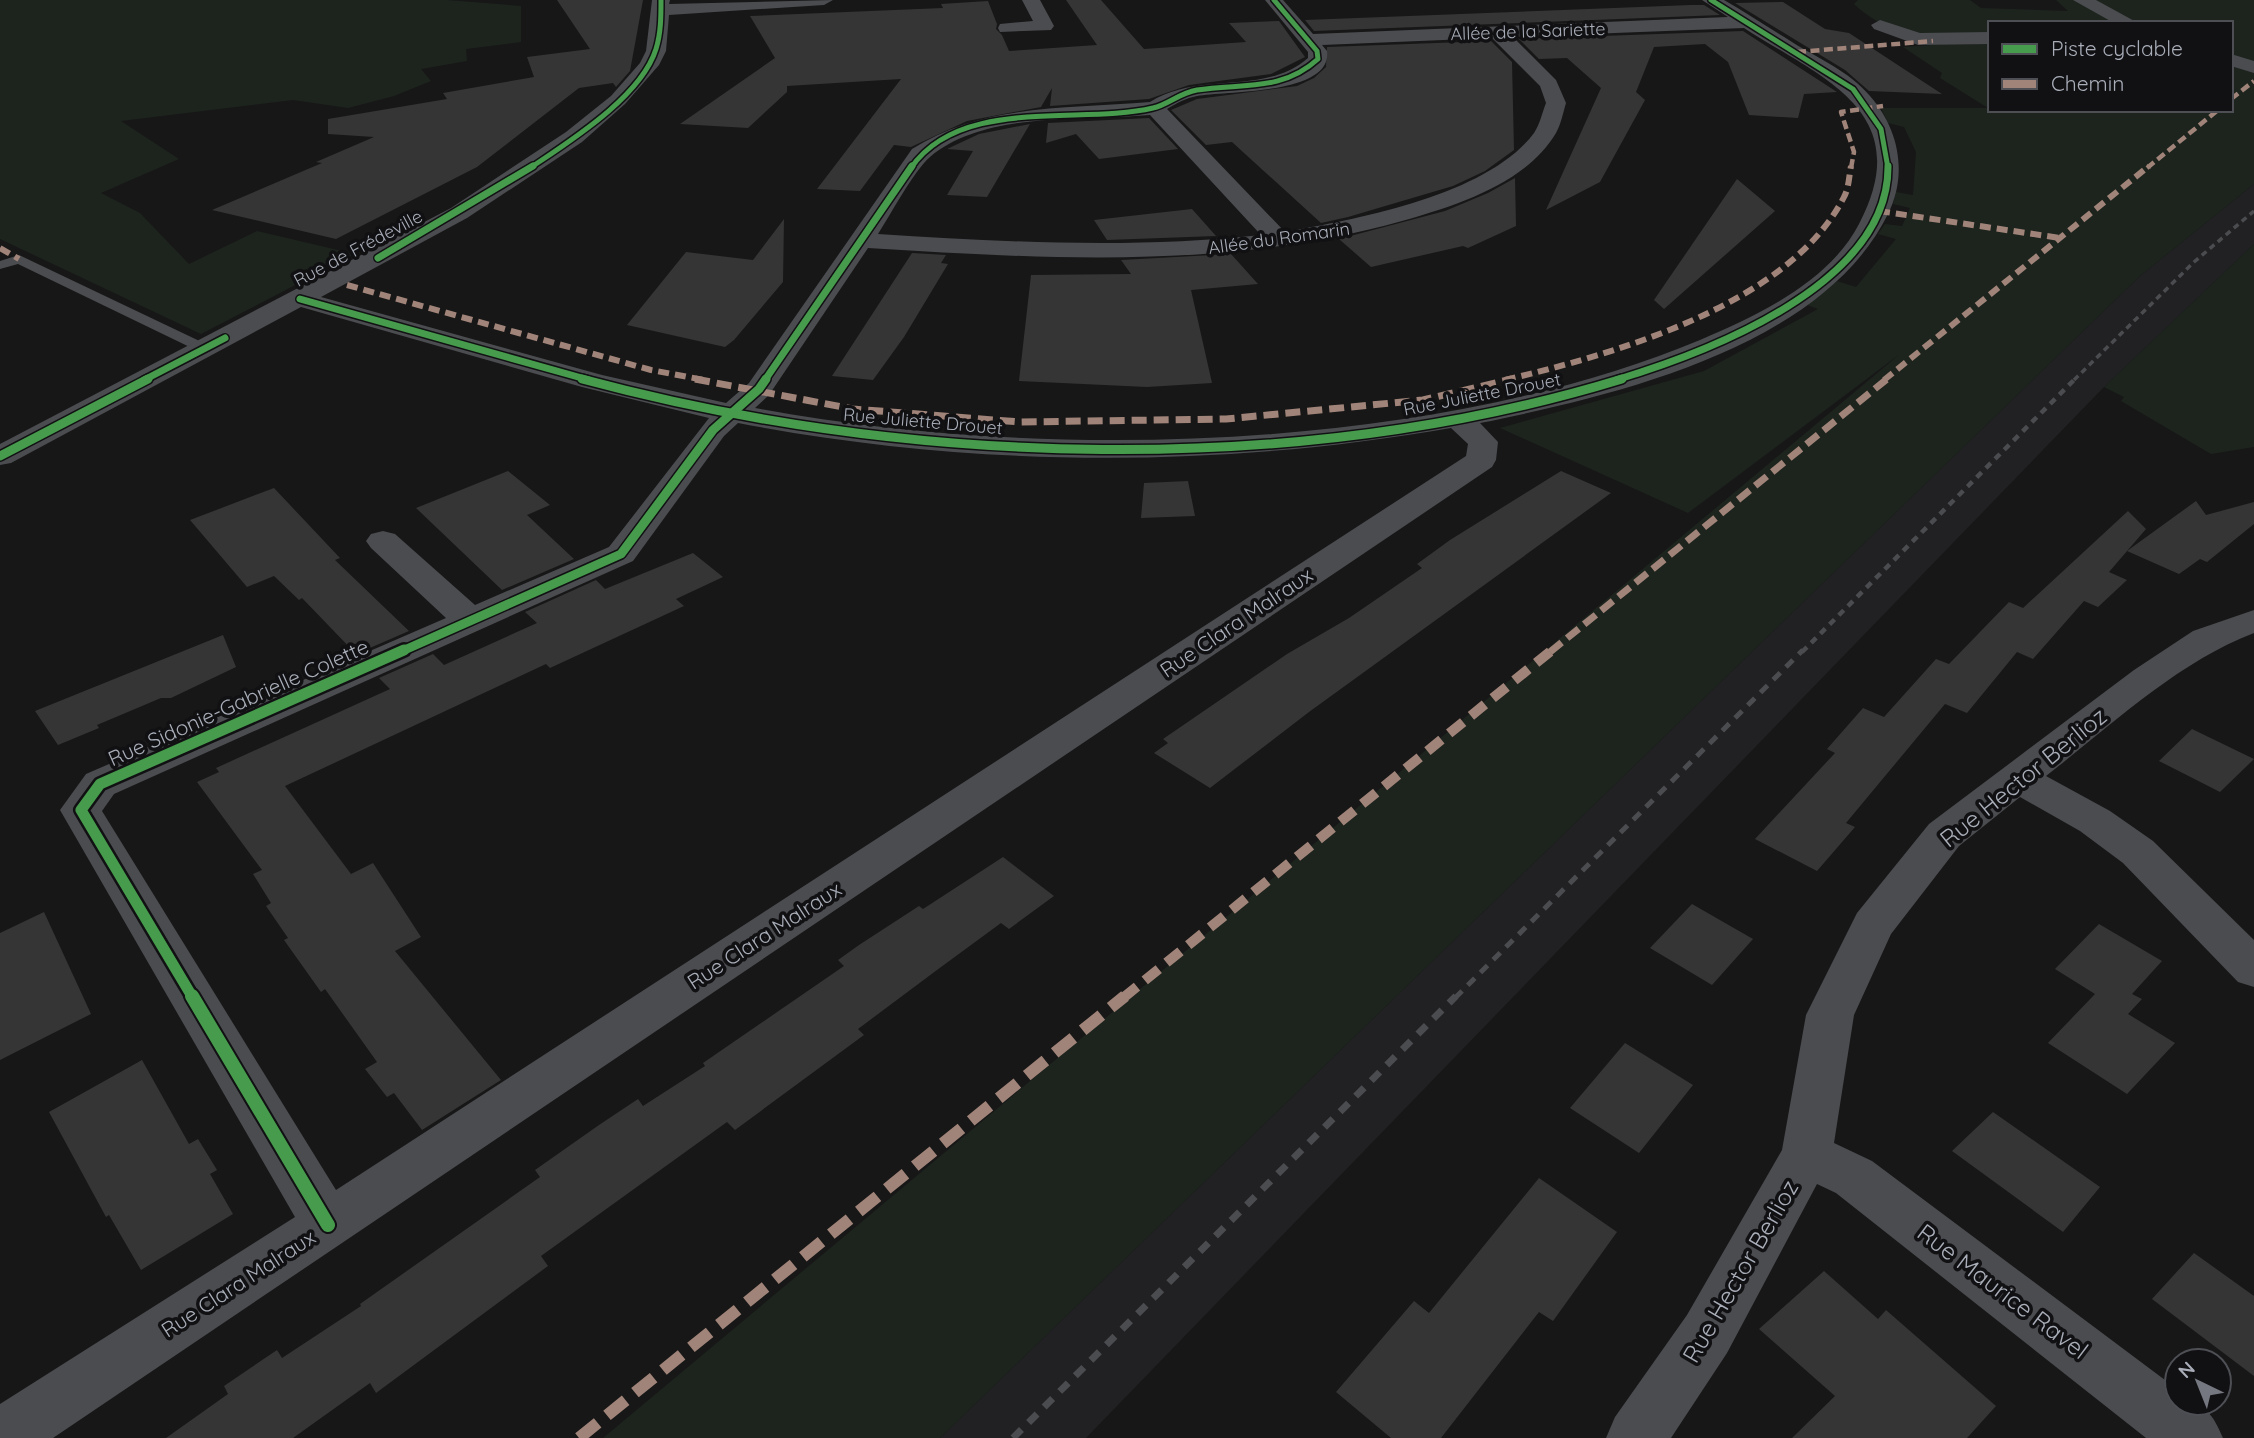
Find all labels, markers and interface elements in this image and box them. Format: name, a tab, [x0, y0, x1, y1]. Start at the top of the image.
street label: Allée de la Sariette	[1450, 17, 1606, 45]
legend	[1988, 21, 2233, 112]
text: Piste cyclable	[2051, 35, 2183, 61]
text: Chemin	[2051, 70, 2124, 96]
street label: Rue de Frédeville	[290, 204, 426, 292]
street label: Allée du Romarin	[1207, 217, 1351, 259]
street label: Rue Juliette Drouet	[1401, 367, 1563, 421]
street label: Rue Juliette Drouet	[842, 403, 1004, 439]
street label: Rue Clara Malraux	[1155, 561, 1317, 683]
street label: Rue Sidonie-Gabrielle Colette	[104, 633, 372, 771]
street label: Rue Hector Berlioz	[1934, 701, 2112, 853]
street label: Rue Clara Malraux	[682, 876, 846, 994]
street label: Rue Hector Berlioz	[1676, 1174, 1804, 1368]
street label: Rue Maurice Ravel	[1912, 1217, 2094, 1365]
street label: Rue Clara Malraux	[156, 1224, 320, 1342]
north arrow	[2163, 1347, 2233, 1417]
text: N	[2173, 1356, 2200, 1383]

